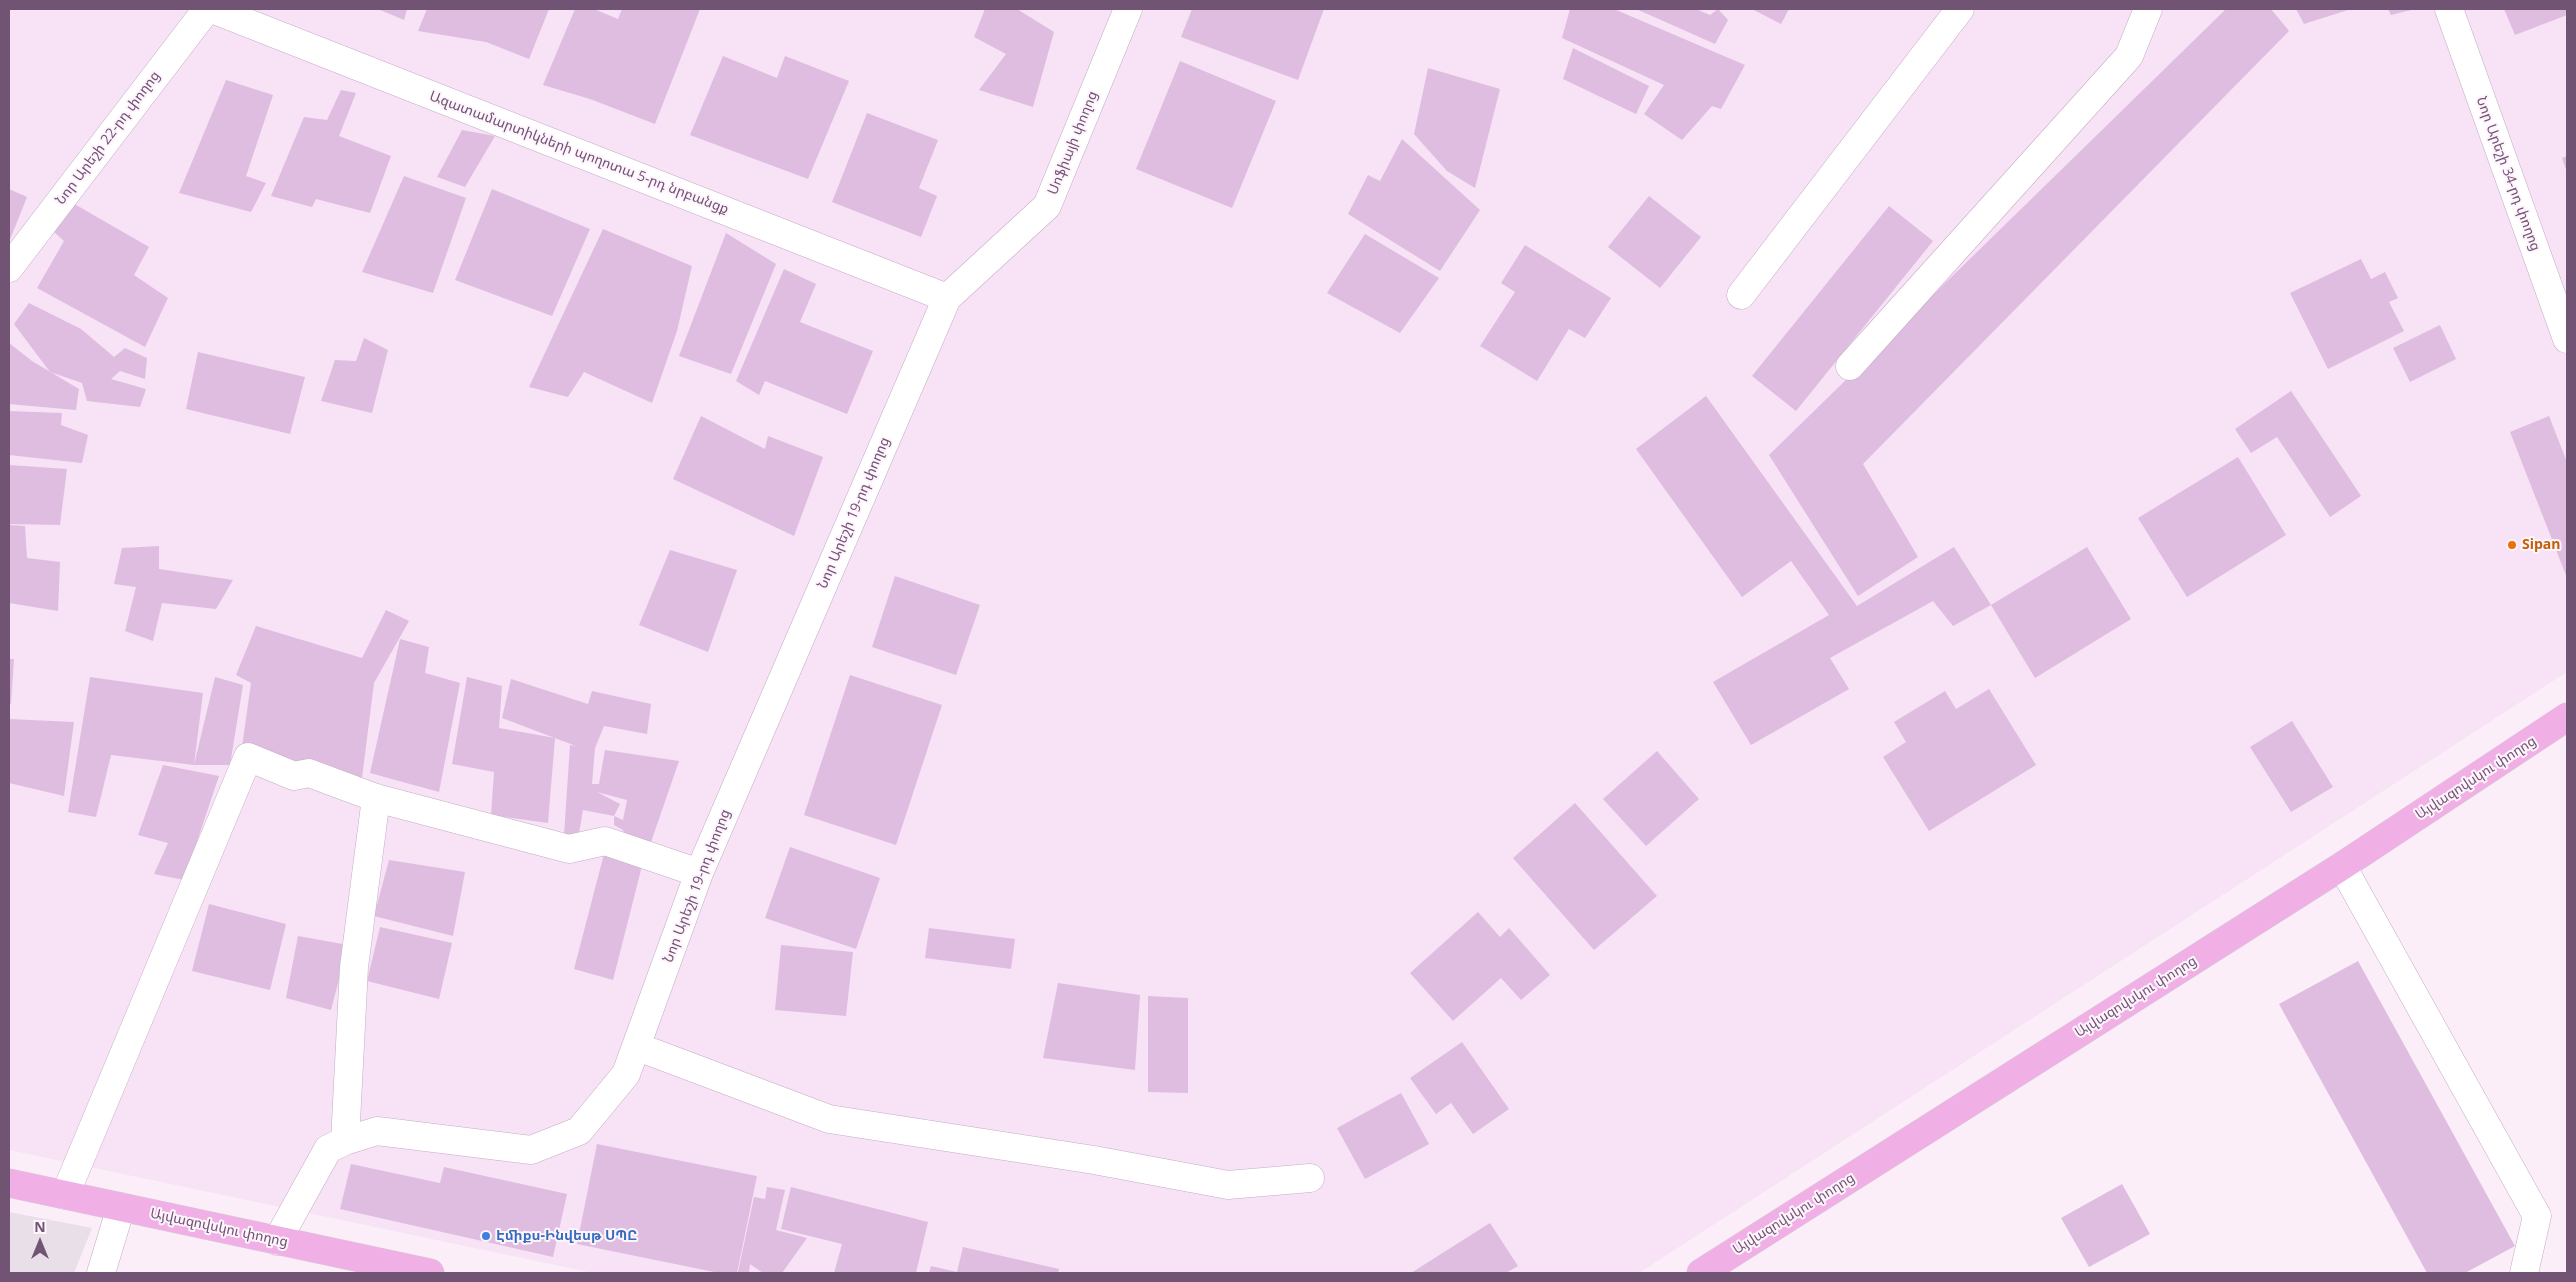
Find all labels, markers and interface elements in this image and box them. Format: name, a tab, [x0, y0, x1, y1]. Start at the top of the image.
street label: Նոր Արեշի 22-րդ փողոց	[52, 68, 164, 208]
street label: Ազատամարտիկների պողոտա 5-րդ նրբանցք	[427, 88, 731, 218]
street label: Սոֆիայի փողոց	[1044, 89, 1102, 197]
street label: Նոր Արեշի 34-րդ փողոց	[2472, 95, 2544, 253]
street label: Նոր Արեշի 19-րդ փողոց	[814, 435, 894, 591]
place label: Sipan	[2522, 537, 2560, 553]
marker: Sipan	[2506, 539, 2518, 551]
street label: Այվազովսկու փողոց	[2412, 733, 2540, 823]
street label: Նոր Արեշի 19-րդ փողոց	[660, 807, 734, 965]
street label: Այվազովսկու փողոց	[2072, 953, 2200, 1041]
street label: Այվազովսկու փողոց	[1730, 1170, 1858, 1258]
street label: Այվազովսկու փողոց	[149, 1205, 289, 1251]
north arrow	[15, 1217, 65, 1267]
text: N	[34, 1217, 46, 1236]
place label: Էմիքս-Ինվեսթ ՍՊԸ	[496, 1228, 637, 1244]
marker: Էմիքս-Ինվեսթ ՍՊԸ	[480, 1230, 492, 1242]

